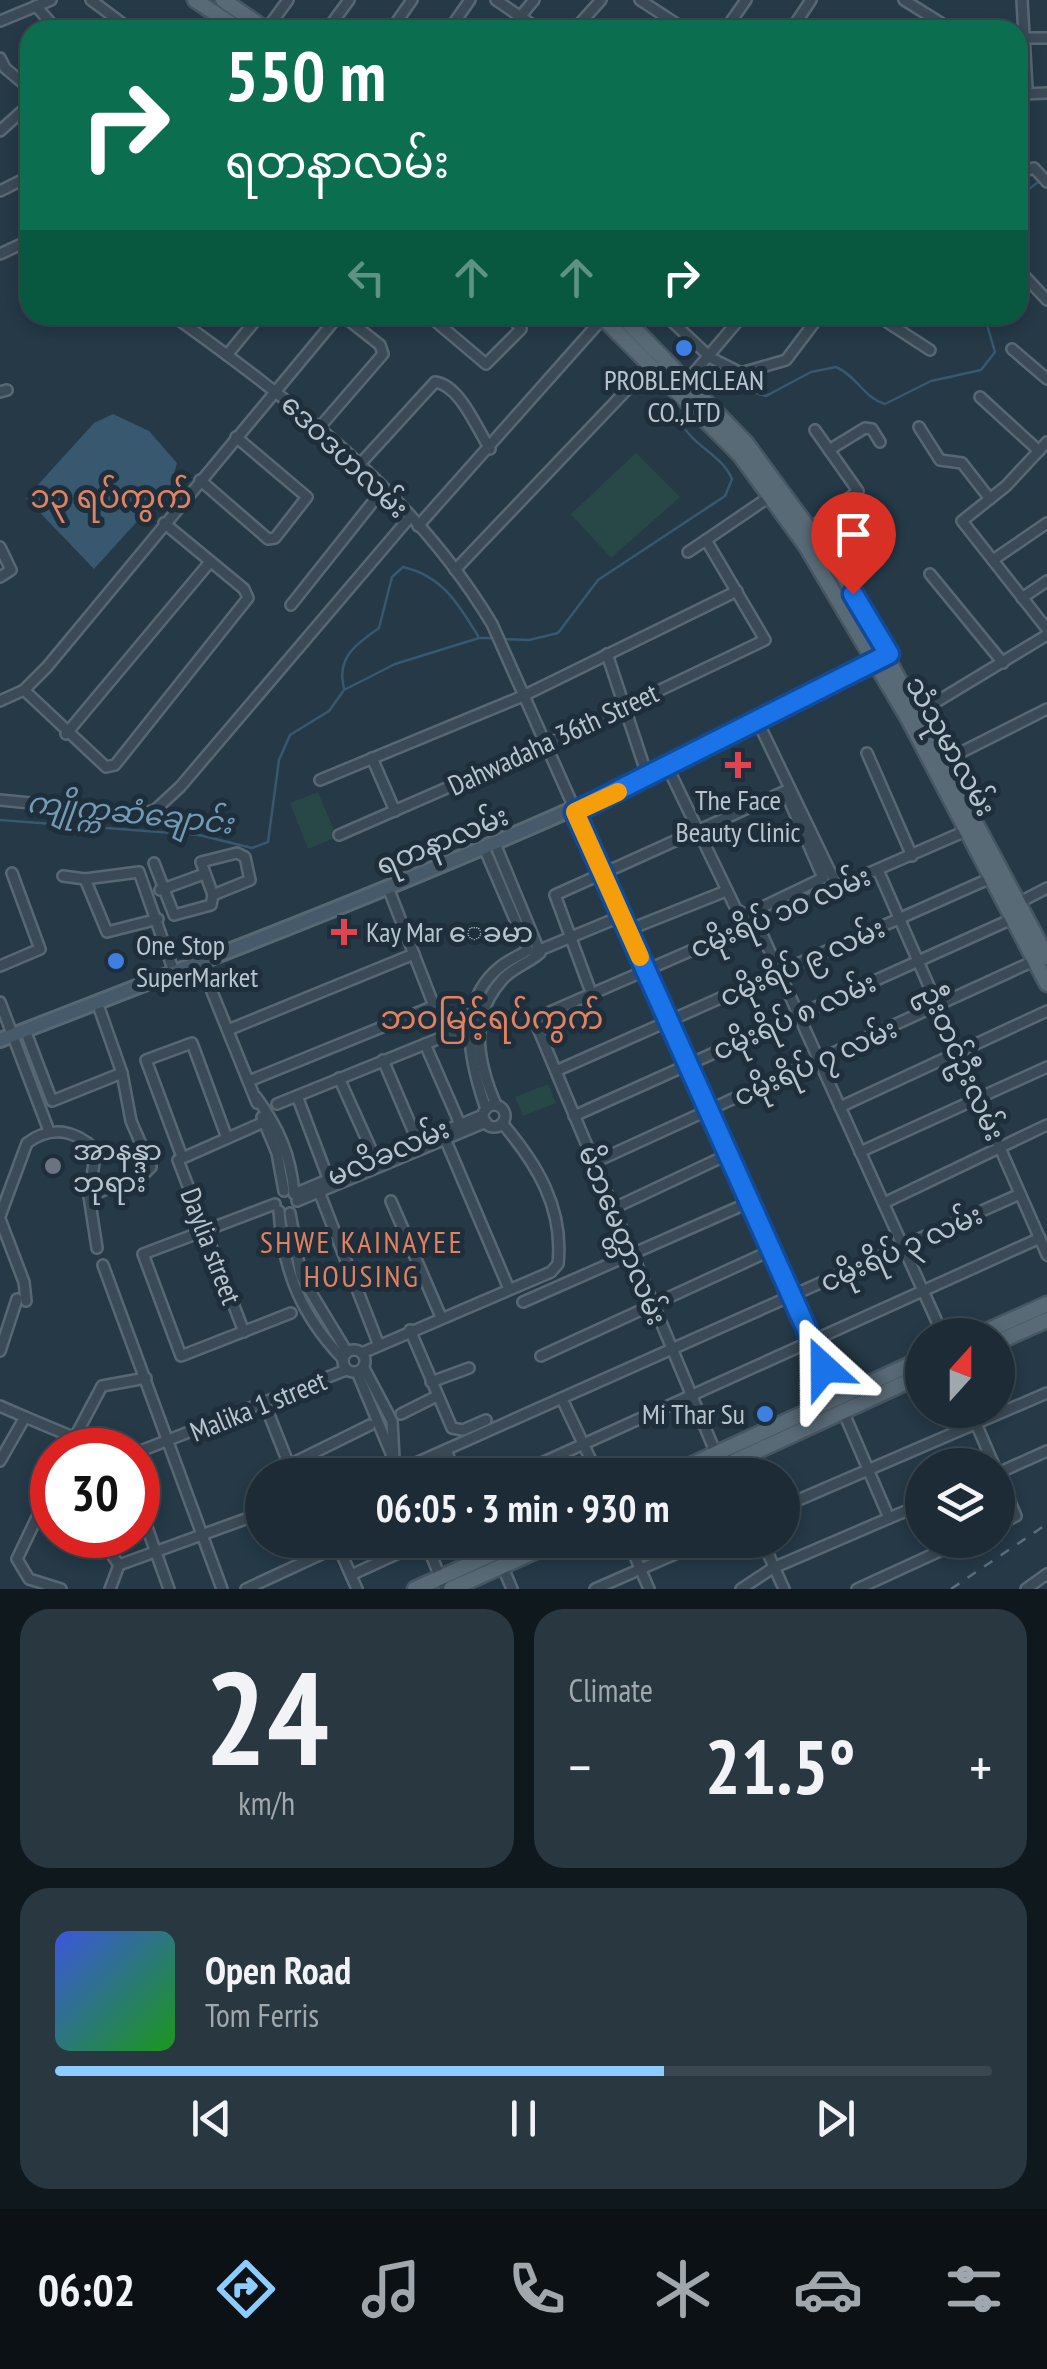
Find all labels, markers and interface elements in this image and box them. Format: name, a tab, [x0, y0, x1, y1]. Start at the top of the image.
text: 550 m	[225, 30, 386, 120]
icon: right	[60, 60, 190, 190]
text: ရတနာလမ်း	[225, 132, 449, 190]
icon: left	[339, 250, 394, 305]
icon: ahead	[444, 250, 499, 305]
icon: ahead	[549, 250, 604, 305]
icon: right	[654, 250, 709, 305]
marker: PROBLEMCLEAN CO.,LTD	[673, 337, 695, 359]
place label: PROBLEMCLEAN CO.,LTD	[604, 361, 764, 430]
street label: ဒေဝဒဟလမ်း	[274, 385, 417, 526]
district label: ၁၃ ရပ်ကွက်	[30, 474, 192, 523]
pin	[811, 492, 896, 595]
icon: arrive	[826, 507, 881, 562]
street label: သံသုမာလမ်း	[893, 669, 1005, 825]
street label: Dahwadaha 36th Street	[442, 674, 664, 803]
marker: The Face Beauty Clinic	[725, 752, 751, 778]
water label: ကျိုက္ကဆံချောင်း	[25, 781, 237, 849]
place label: The Face Beauty Clinic	[675, 781, 801, 850]
street label: ရတနာလမ်း	[370, 796, 515, 887]
street label: ငမိုးရိပ် ၁၀ လမ်း	[684, 857, 878, 971]
street label: ငမိုးရိပ် ၉ လမ်း	[713, 909, 892, 1019]
place label: Kay Mar ေခမာ	[366, 913, 533, 950]
marker: Kay Mar ေခမာ	[331, 919, 357, 945]
place label: One Stop SuperMarket	[136, 926, 258, 995]
marker: One Stop SuperMarket	[105, 950, 127, 972]
street label: ငမိုးရိပ် ၈ လမ်း	[706, 963, 883, 1073]
street label: ဦးတင်ဦးလမ်း	[908, 979, 1014, 1148]
district label: ဘဝမြင့်ရပ်ကွက်	[381, 995, 603, 1044]
street label: ငမိုးရိပ် ၇ လမ်း	[727, 1009, 904, 1119]
street label: မလိခလမ်း	[321, 1109, 455, 1194]
place label: အာနန္ဒာ ဘုရား	[73, 1131, 162, 1205]
street label: မိဘမေတ္တာလမ်း	[566, 1139, 676, 1332]
marker: အာနန္ဒာ ဘုရား	[42, 1155, 64, 1177]
street label: Daylia street	[172, 1182, 251, 1309]
street label: ငမိုးရိပ် ၃ လမ်း	[814, 1195, 990, 1304]
district label: SHWE KAINAYEE HOUSING	[260, 1222, 464, 1295]
position arrow	[772, 1316, 876, 1420]
north arrow	[905, 1318, 1015, 1428]
map controls	[905, 1318, 1015, 1558]
street label: Malika 1 street	[184, 1361, 332, 1450]
place label: Mi Thar Su	[642, 1395, 745, 1432]
marker: Mi Thar Su	[754, 1403, 776, 1425]
speed limit sign: 30	[30, 1428, 160, 1558]
button: layers	[905, 1448, 1015, 1558]
text: 06:05 · 3 min · 930 m	[376, 1483, 669, 1532]
text: 24	[205, 1633, 329, 1801]
text: Climate	[569, 1669, 653, 1711]
text: 21.5°	[705, 1718, 856, 1815]
text: −	[569, 1731, 591, 1802]
text: +	[969, 1731, 992, 1802]
text: km/h	[238, 1782, 295, 1824]
text: Open Road	[205, 1945, 351, 1994]
text: Tom Ferris	[205, 1994, 319, 2036]
icon: previous	[184, 2091, 239, 2146]
icon: pause	[496, 2091, 551, 2146]
icon: next	[808, 2091, 863, 2146]
icon: directions	[211, 2254, 281, 2324]
icon: music	[356, 2254, 426, 2324]
icon: phone	[502, 2254, 572, 2324]
icon: climate	[648, 2254, 718, 2324]
icon: car	[793, 2254, 863, 2324]
icon: filters	[939, 2254, 1009, 2324]
text: 06:02	[38, 2260, 135, 2318]

